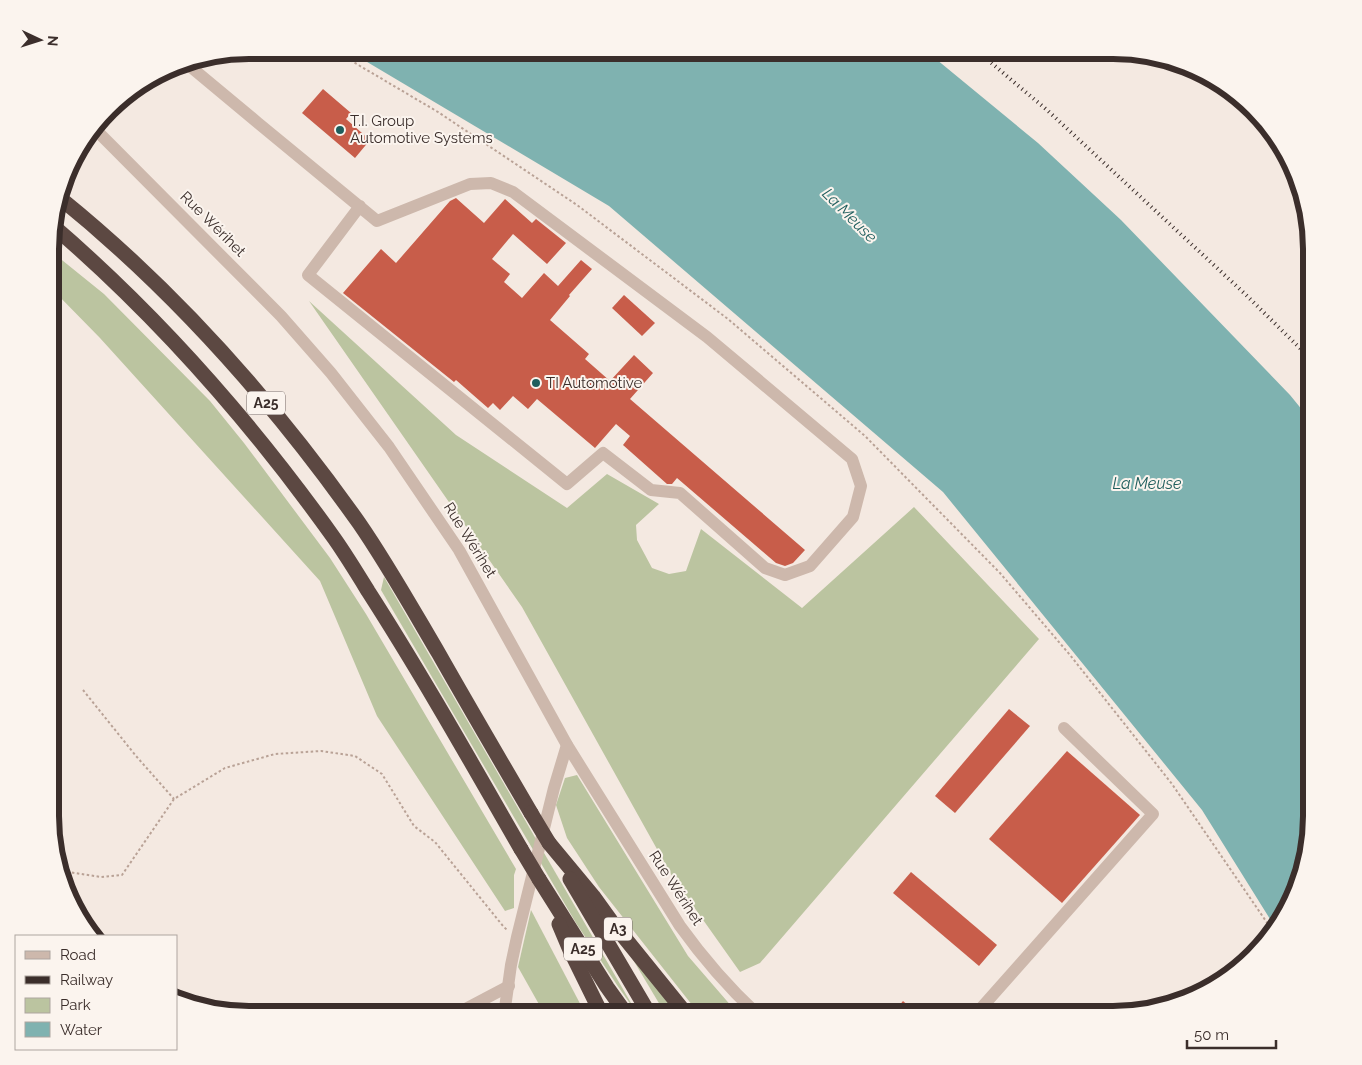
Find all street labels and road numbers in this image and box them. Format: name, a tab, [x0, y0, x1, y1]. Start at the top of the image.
street label: Rue Wérihet	[177, 188, 249, 260]
road number: A25	[247, 392, 285, 414]
street label: Rue Wérihet	[440, 499, 500, 581]
street label: Rue Wérihet	[645, 847, 707, 929]
road number: A3	[604, 918, 632, 941]
road number: A25	[564, 938, 602, 961]

